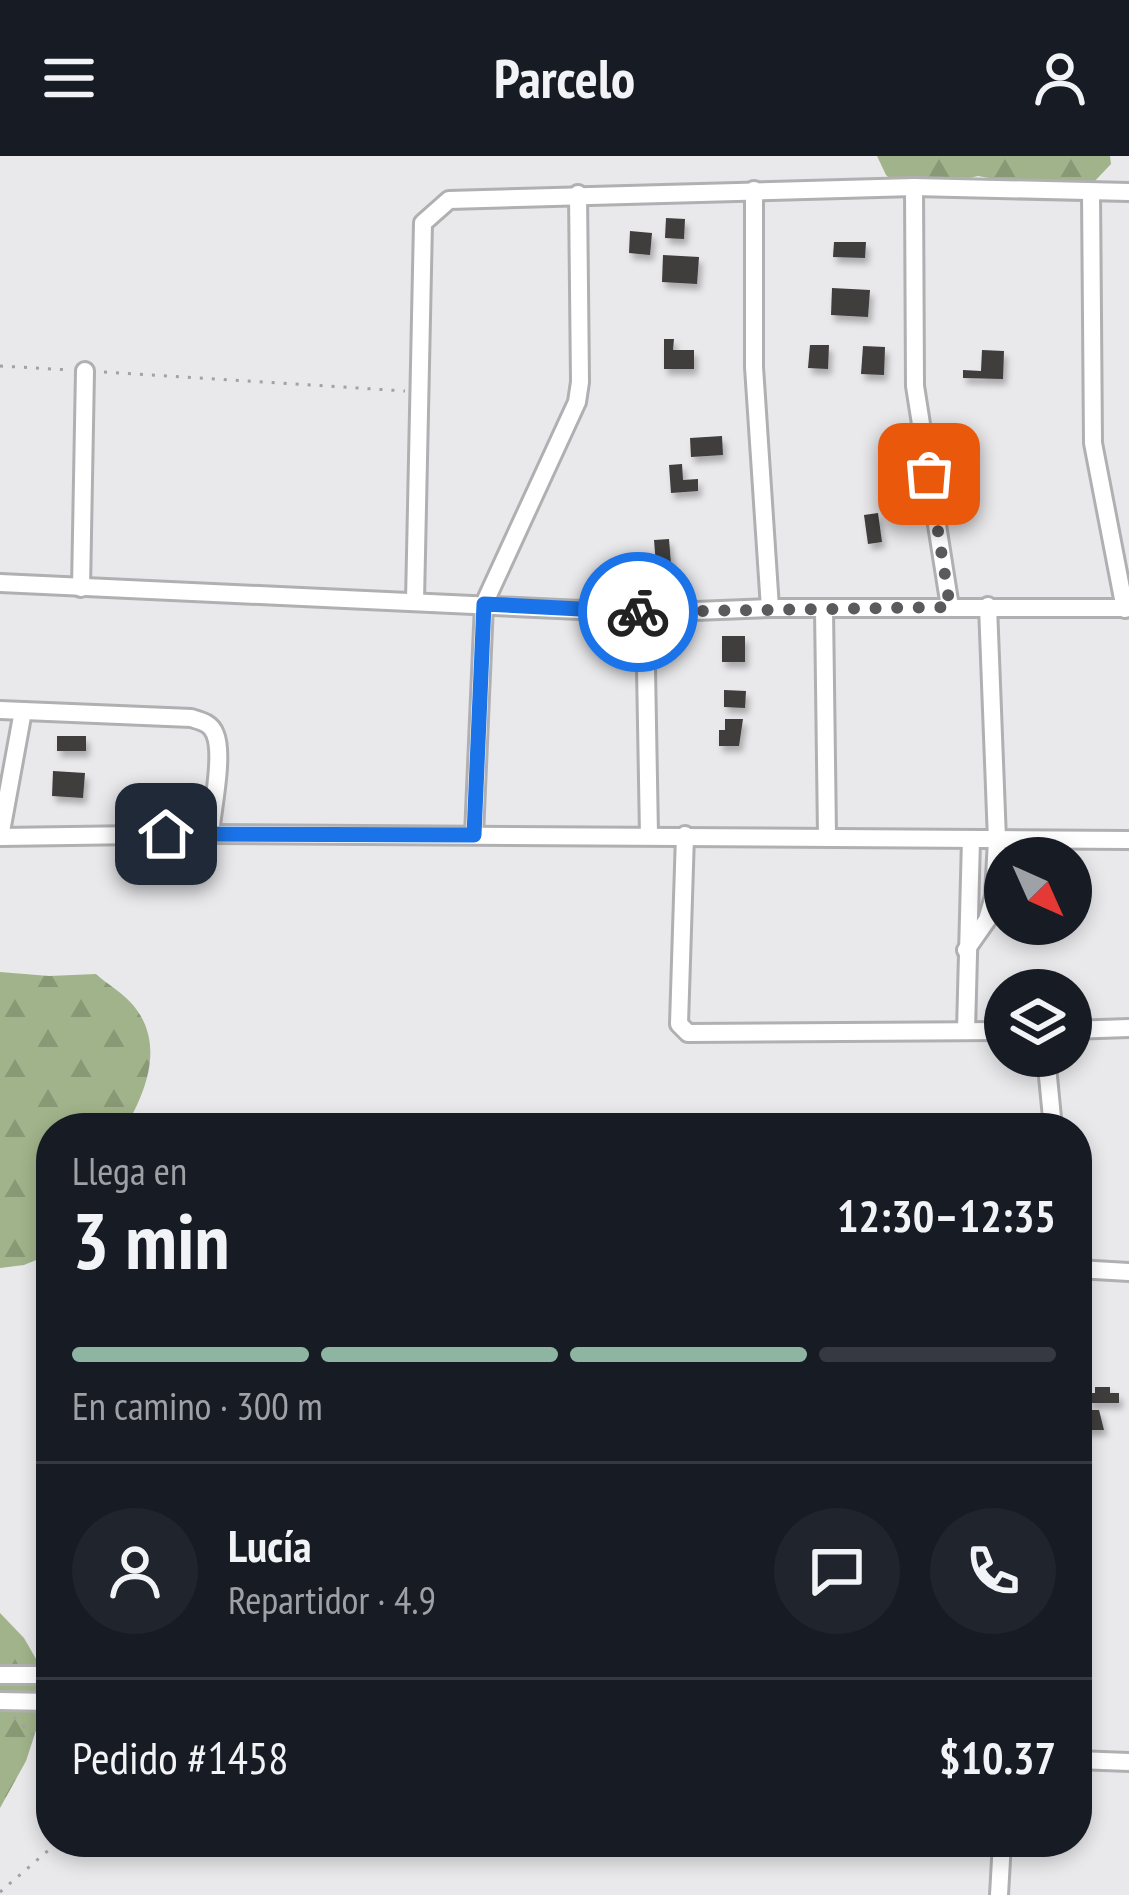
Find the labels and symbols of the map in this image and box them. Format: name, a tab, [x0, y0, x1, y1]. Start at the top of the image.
pin	[878, 423, 980, 525]
courier	[578, 552, 698, 672]
pin	[115, 783, 217, 885]
north arrow	[984, 837, 1092, 945]

